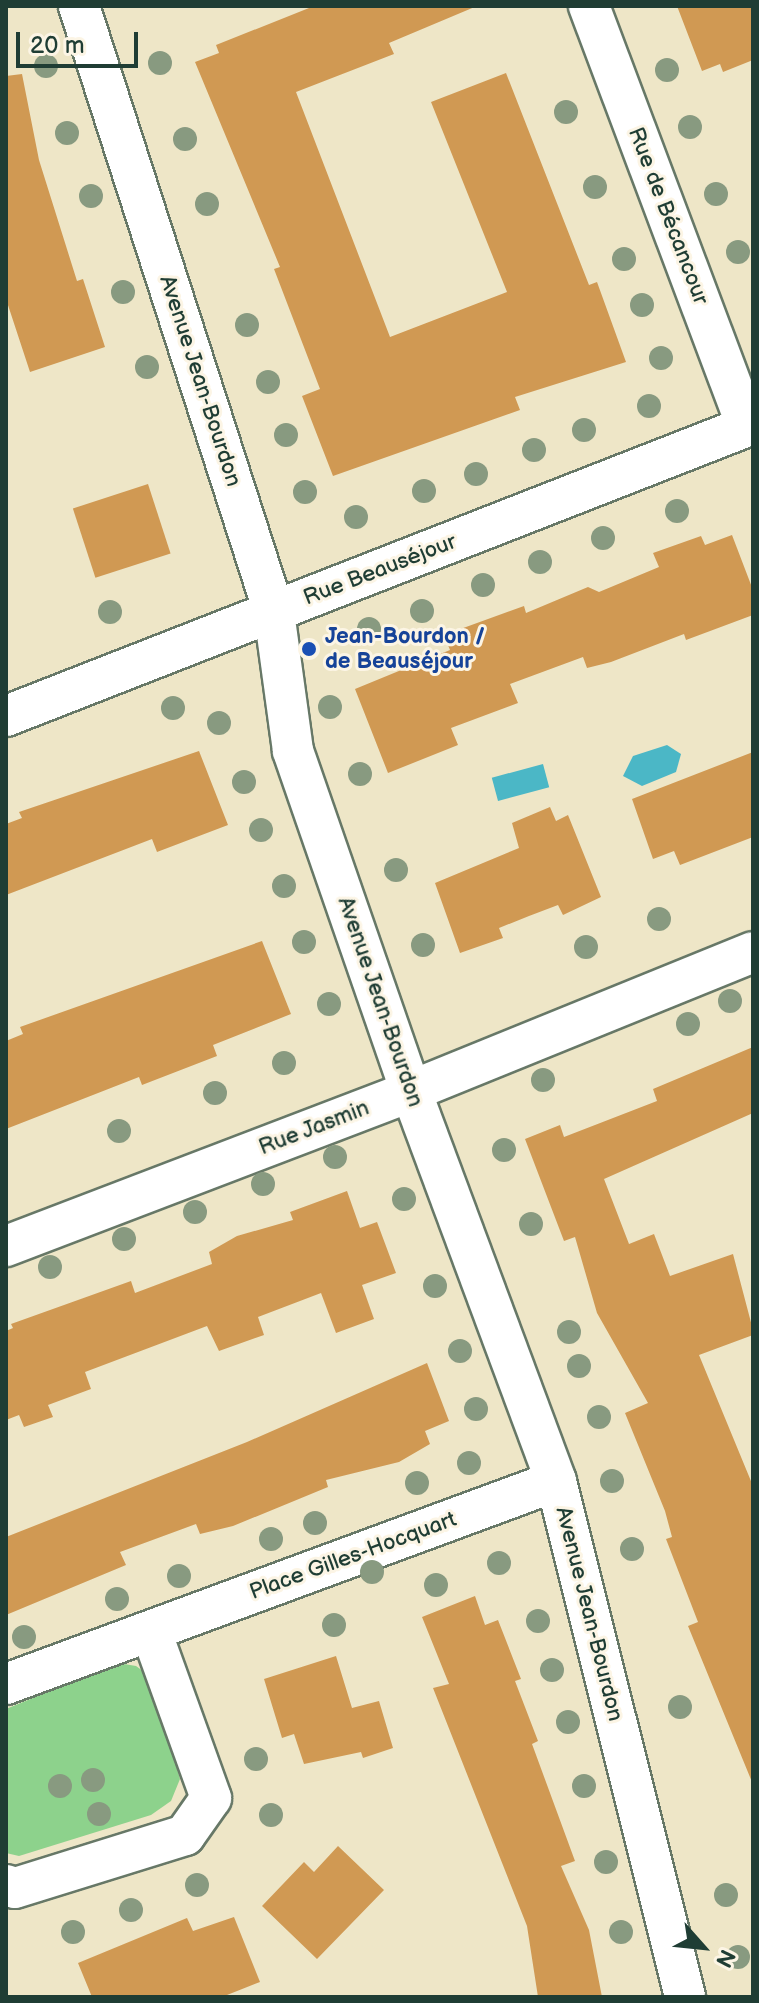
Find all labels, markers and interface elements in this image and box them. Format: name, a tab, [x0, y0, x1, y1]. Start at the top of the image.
scale bar	[20, 16, 142, 66]
text: 20 m	[30, 31, 85, 60]
street label: Rue de Bécancour	[622, 124, 714, 308]
street label: Avenue Jean-Bourdon	[153, 272, 247, 490]
street label: Rue Beauséjour	[300, 529, 460, 611]
place label: Jean-Bourdon / de Beauséjour	[325, 623, 485, 674]
marker: Jean-Bourdon / de Beauséjour	[300, 640, 318, 658]
street label: Avenue Jean-Bourdon	[331, 893, 429, 1111]
street label: Rue Jasmin	[255, 1095, 373, 1161]
street label: Avenue Jean-Bourdon	[549, 1503, 629, 1725]
street label: Place Gilles-Hocquart	[246, 1506, 460, 1606]
north arrow	[663, 1907, 743, 1987]
text: N	[709, 1945, 741, 1972]

